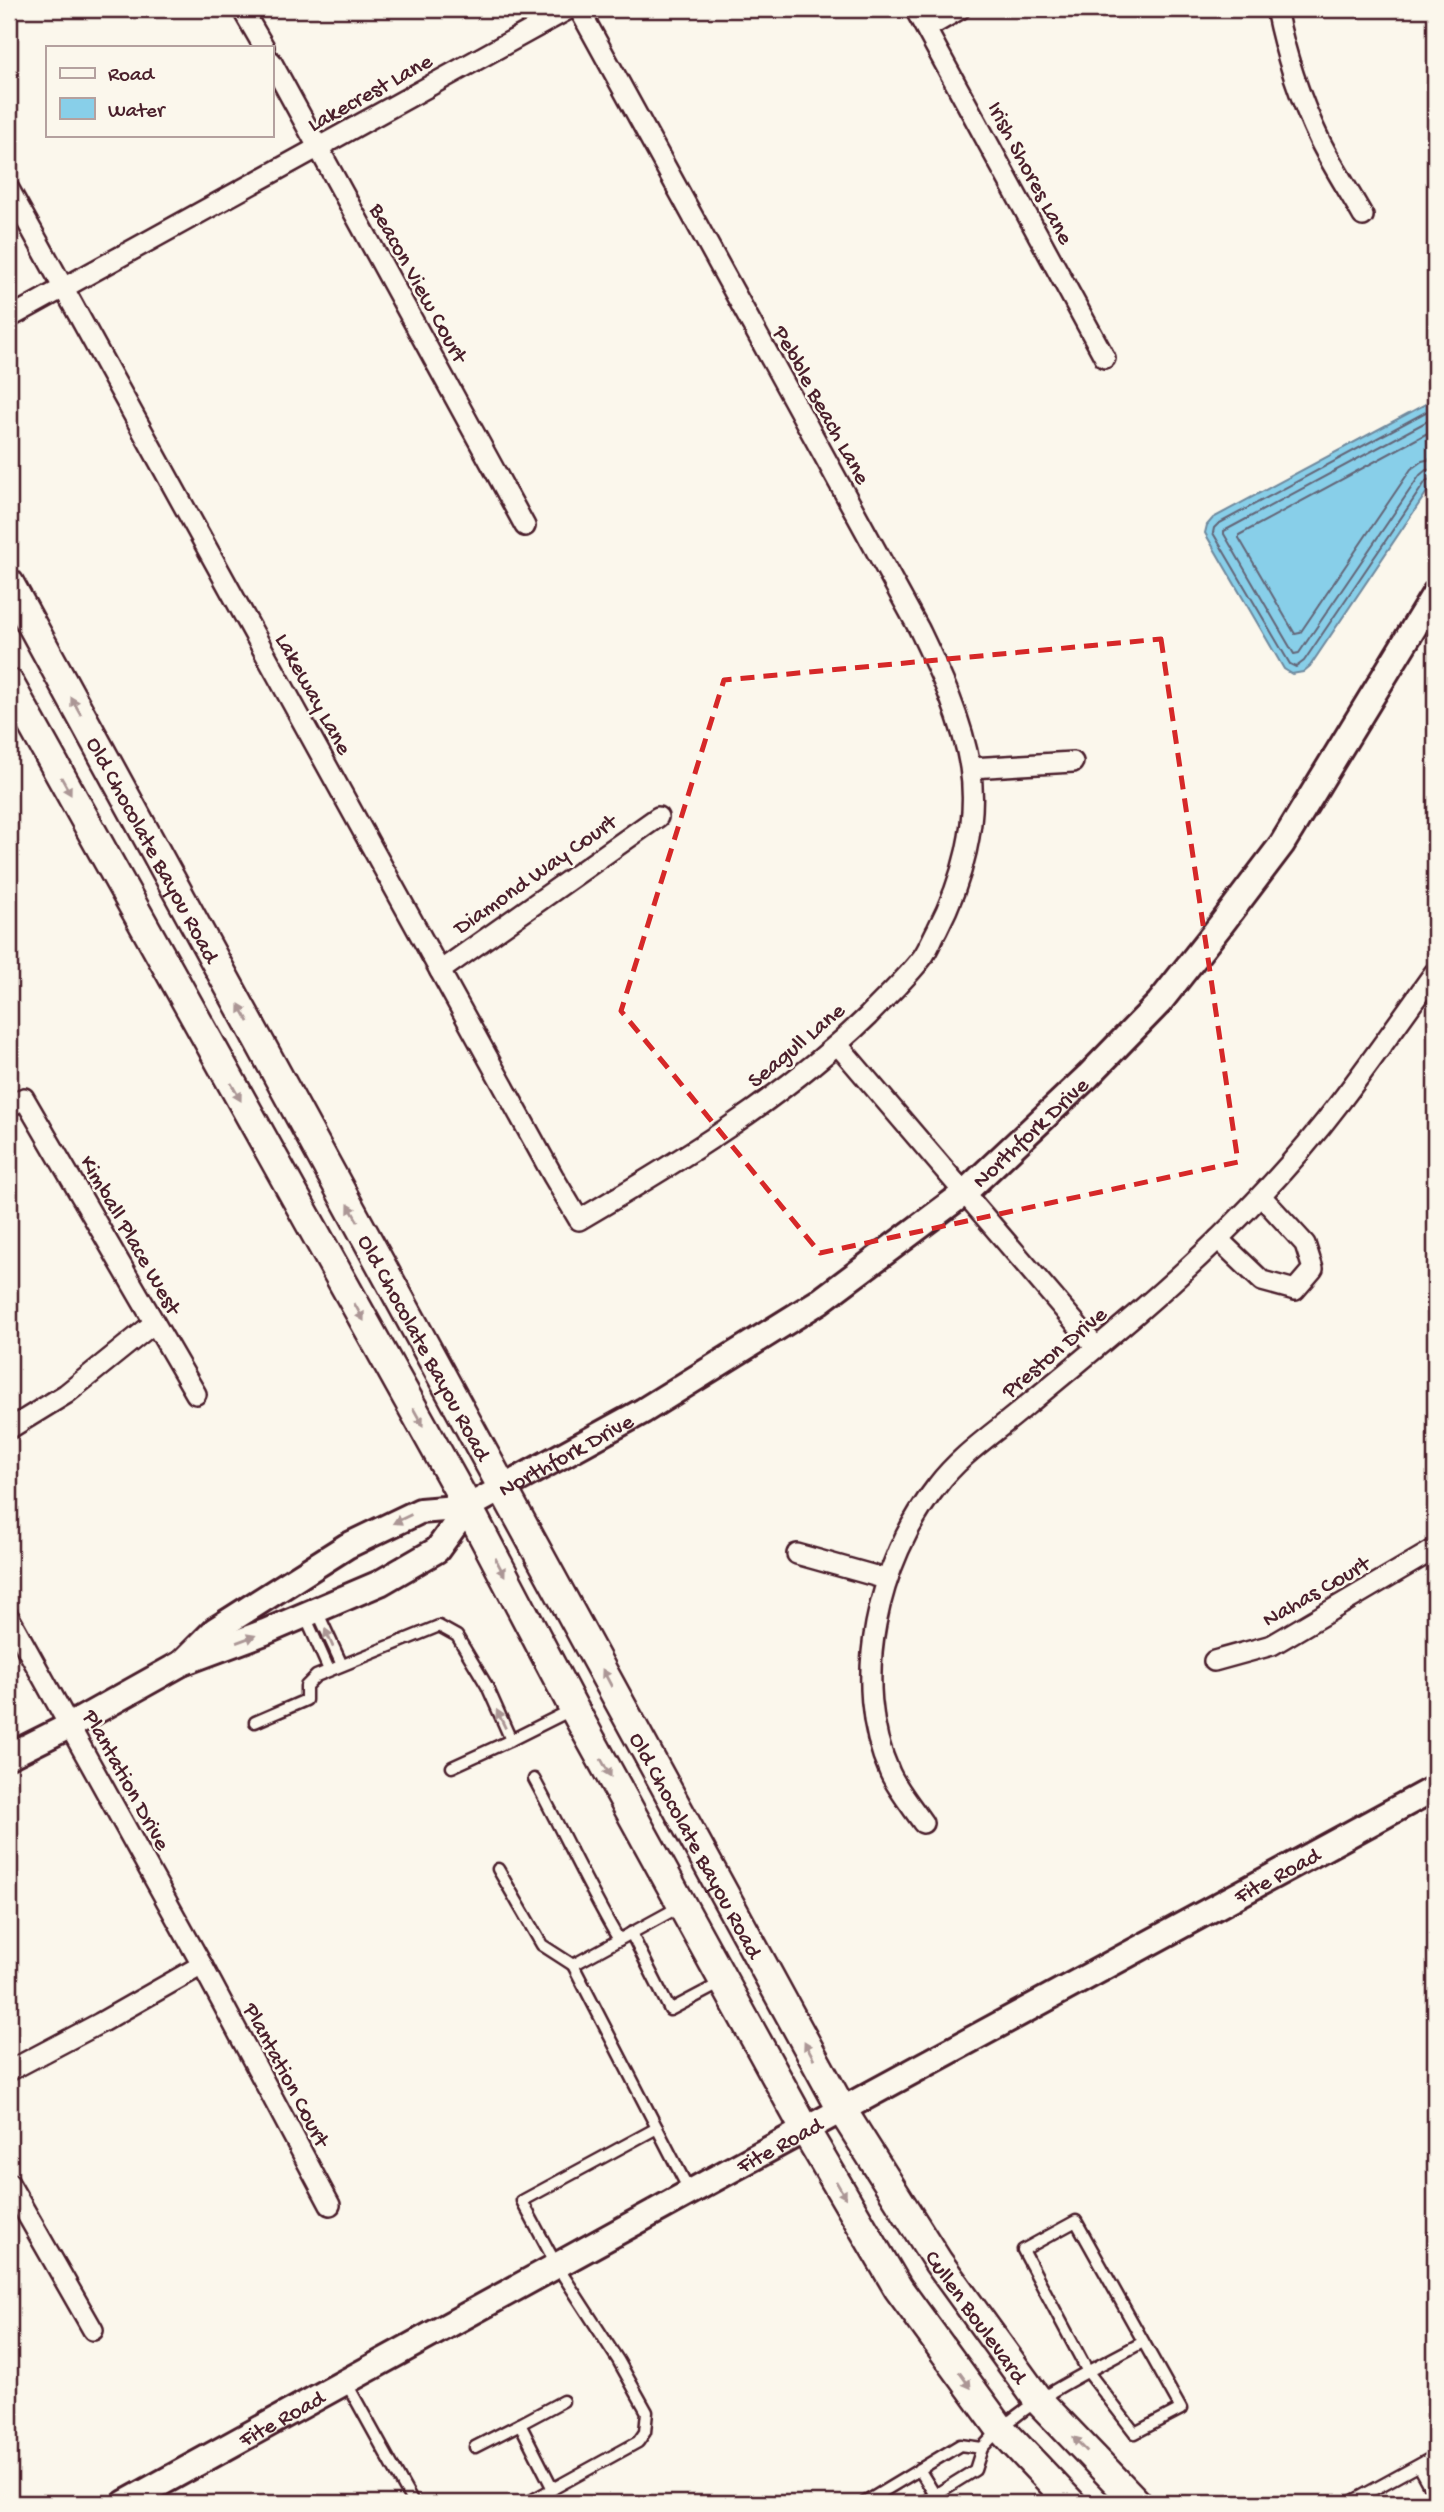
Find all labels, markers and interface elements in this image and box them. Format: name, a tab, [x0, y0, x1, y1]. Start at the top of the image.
legend	[46, 46, 273, 136]
street label: Lakecrest Lane	[304, 48, 439, 139]
text: Road	[108, 64, 156, 89]
street label: Irish Shores Lane	[980, 98, 1078, 251]
text: Water	[108, 100, 166, 125]
street label: Beacon View Court	[361, 198, 473, 370]
street label: Pebble Beach Lane	[765, 321, 875, 491]
street label: Lakeway Lane	[267, 629, 357, 761]
one-way arrow	[70, 697, 82, 716]
street label: Old Chocolate Bayou Road	[79, 733, 224, 970]
one-way arrow	[60, 776, 72, 796]
street label: Diamond Way Court	[448, 809, 624, 943]
street label: Seagull Lane	[743, 997, 852, 1095]
one-way arrow	[238, 1004, 250, 1023]
street label: Northfork Drive	[968, 1072, 1096, 1195]
one-way arrow	[230, 1082, 242, 1101]
street label: Kimball Place West	[72, 1151, 186, 1322]
one-way arrow	[348, 1203, 359, 1223]
street label: Old Chocolate Bayou Road	[350, 1231, 496, 1467]
street label: Preston Drive	[996, 1301, 1114, 1406]
one-way arrow	[353, 1302, 365, 1321]
one-way arrow	[412, 1408, 424, 1427]
street label: Northfork Drive	[495, 1408, 640, 1505]
one-way arrow	[392, 1514, 412, 1525]
street label: Nahas Court	[1258, 1551, 1377, 1635]
one-way arrow	[494, 1557, 505, 1577]
one-way arrow	[323, 1627, 334, 1648]
one-way arrow	[235, 1633, 256, 1644]
one-way arrow	[601, 1668, 613, 1688]
street label: Plantation Drive	[75, 1705, 175, 1857]
one-way arrow	[495, 1709, 507, 1729]
street label: Old Chocolate Bayou Road	[622, 1728, 767, 1965]
one-way arrow	[600, 1758, 612, 1778]
street label: Fite Road	[1230, 1842, 1327, 1912]
street label: Plantation Court	[235, 1998, 335, 2154]
one-way arrow	[803, 2041, 815, 2060]
street label: Fite Road	[732, 2112, 830, 2182]
one-way arrow	[834, 2181, 847, 2200]
street label: Cullen Boulevard	[917, 2246, 1032, 2391]
one-way arrow	[958, 2371, 972, 2390]
street label: Fite Road	[234, 2385, 332, 2455]
one-way arrow	[1072, 2436, 1088, 2453]

